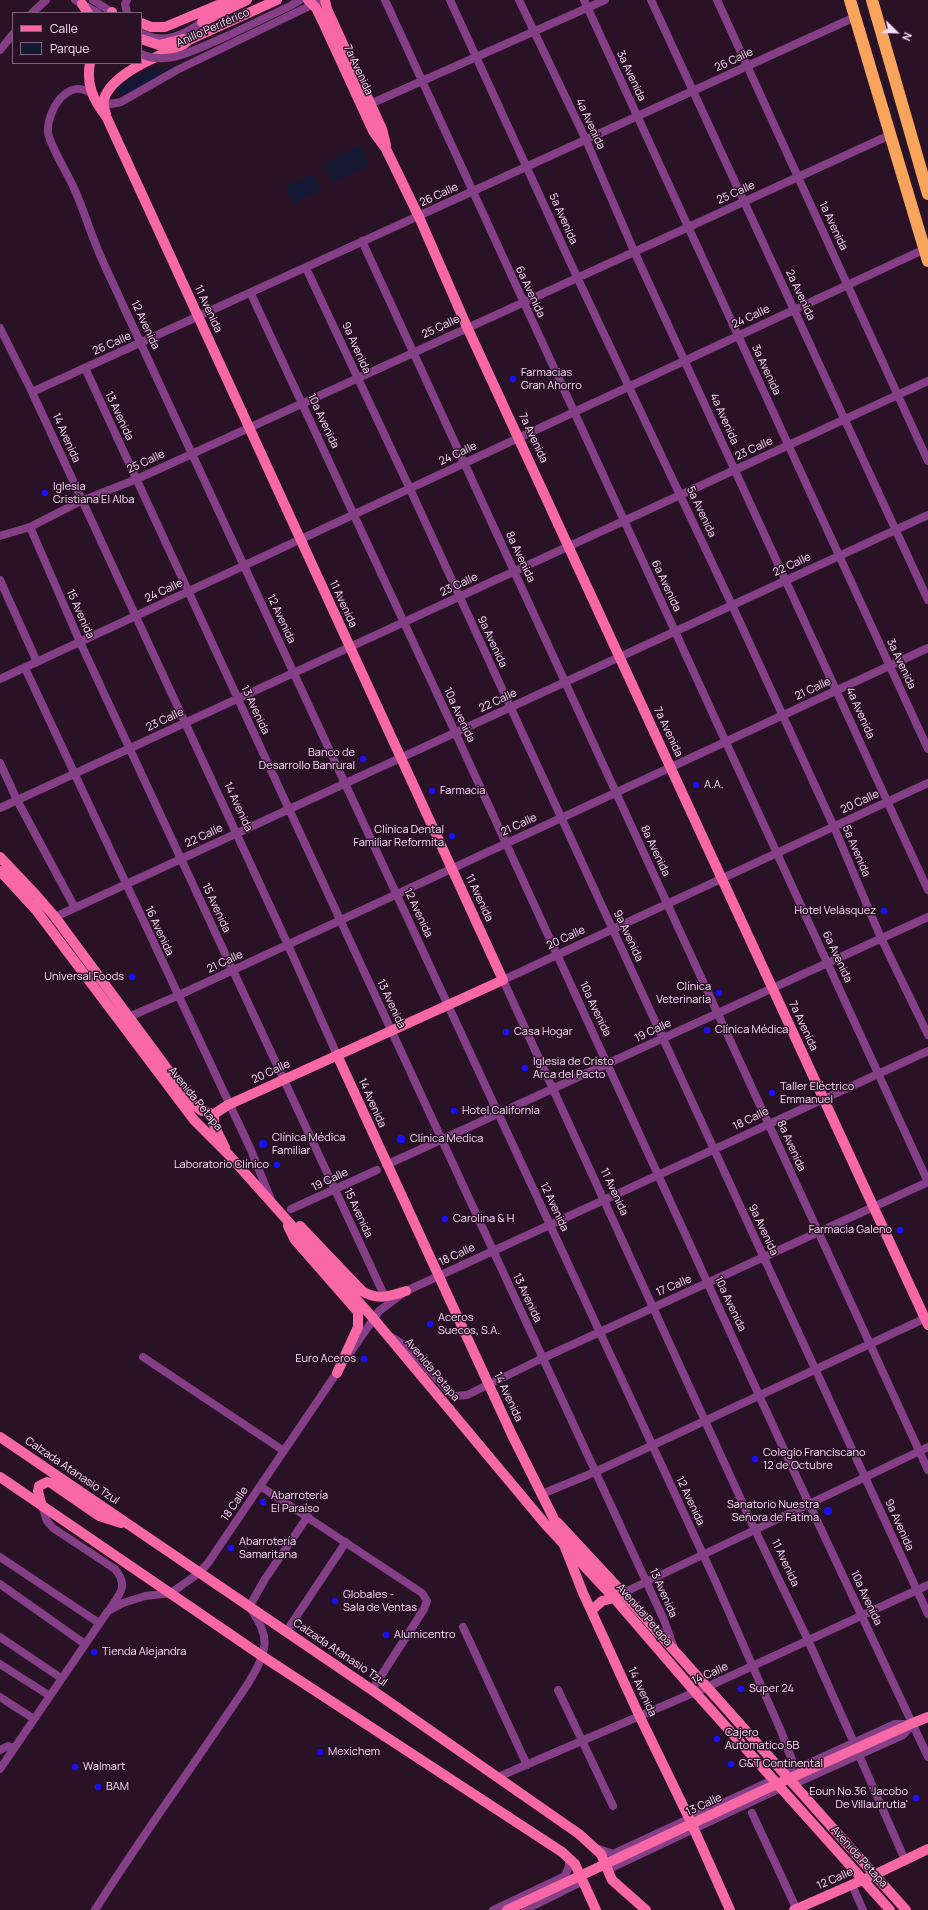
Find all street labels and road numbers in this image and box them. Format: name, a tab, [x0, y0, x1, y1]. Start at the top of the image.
street label: Anillo Periférico	[174, 6, 252, 50]
street label: 7a Avenida	[341, 43, 375, 97]
street label: 26 Calle	[713, 45, 755, 75]
street label: 3a Avenida	[614, 49, 648, 103]
street label: 4a Avenida	[572, 96, 608, 152]
street label: 25 Calle	[715, 179, 757, 207]
street label: 26 Calle	[418, 180, 460, 210]
street label: 5a Avenida	[546, 191, 580, 247]
street label: 1a Avenida	[816, 199, 850, 253]
street label: 6a Avenida	[512, 264, 548, 320]
street label: 2a Avenida	[783, 268, 817, 322]
street label: 11 Avenida	[191, 283, 225, 335]
street label: 12 Avenida	[128, 298, 162, 352]
street label: 24 Calle	[730, 303, 772, 331]
street label: 25 Calle	[420, 312, 462, 342]
street label: 9a Avenida	[339, 320, 373, 376]
street label: 26 Calle	[91, 330, 133, 358]
street label: 3a Avenida	[749, 343, 783, 397]
street label: 13 Avenida	[102, 389, 136, 443]
street label: 10a Avenida	[305, 391, 341, 451]
street label: 4a Avenida	[707, 391, 741, 447]
street label: 14 Avenida	[49, 411, 83, 465]
street label: 7a Avenida	[516, 411, 550, 465]
street label: 23 Calle	[733, 435, 775, 463]
street label: 24 Calle	[437, 440, 479, 468]
street label: 25 Calle	[125, 447, 167, 477]
street label: 5a Avenida	[683, 484, 719, 540]
street label: 8a Avenida	[502, 529, 538, 585]
street label: 22 Calle	[771, 551, 813, 579]
street label: 6a Avenida	[648, 558, 684, 614]
street label: 23 Calle	[438, 571, 480, 599]
street label: 24 Calle	[143, 577, 185, 605]
street label: 11 Avenida	[326, 578, 360, 630]
street label: 15 Avenida	[63, 587, 97, 641]
street label: 12 Avenida	[264, 592, 298, 646]
street label: 9a Avenida	[474, 614, 510, 670]
street label: 3a Avenida	[884, 637, 918, 691]
street label: 21 Calle	[793, 675, 833, 703]
street label: 13 Avenida	[238, 683, 272, 737]
street label: 10a Avenida	[441, 685, 477, 745]
street label: 4a Avenida	[843, 685, 877, 741]
street label: 22 Calle	[477, 687, 519, 715]
street label: 7a Avenida	[651, 705, 685, 759]
street label: 23 Calle	[144, 706, 186, 734]
street label: 14 Avenida	[221, 780, 255, 834]
street label: 20 Calle	[839, 787, 881, 817]
street label: 21 Calle	[499, 811, 539, 839]
street label: 22 Calle	[183, 822, 225, 850]
street label: 8a Avenida	[637, 823, 673, 879]
street label: 5a Avenida	[839, 823, 873, 879]
street label: 11 Avenida	[462, 872, 496, 924]
street label: 15 Avenida	[199, 881, 233, 935]
street label: 12 Avenida	[401, 886, 435, 940]
street label: 16 Avenida	[142, 904, 176, 958]
street label: 9a Avenida	[610, 908, 646, 964]
street label: 20 Calle	[545, 923, 587, 953]
street label: 6a Avenida	[819, 929, 855, 985]
street label: 21 Calle	[205, 948, 245, 976]
street label: 13 Avenida	[374, 977, 408, 1031]
street label: 10a Avenida	[577, 979, 613, 1039]
street label: 7a Avenida	[786, 999, 820, 1053]
street label: 19 Calle	[633, 1017, 673, 1045]
street label: 20 Calle	[250, 1057, 292, 1087]
street label: Avenida Petapa	[165, 1064, 225, 1134]
street label: 14 Avenida	[355, 1076, 389, 1130]
street label: 18 Calle	[731, 1105, 771, 1133]
street label: 8a Avenida	[774, 1118, 808, 1174]
street label: 19 Calle	[310, 1166, 350, 1194]
street label: 11 Avenida	[597, 1166, 631, 1218]
street label: 12 Avenida	[537, 1180, 571, 1234]
street label: 15 Avenida	[341, 1186, 375, 1240]
street label: 9a Avenida	[745, 1202, 781, 1258]
street label: 18 Calle	[437, 1241, 477, 1269]
street label: 13 Avenida	[510, 1271, 544, 1325]
street label: 17 Calle	[654, 1273, 694, 1299]
street label: 10a Avenida	[712, 1274, 748, 1334]
street label: Avenida Petapa	[402, 1336, 462, 1404]
street label: 14 Avenida	[491, 1370, 525, 1424]
street label: Calzada Atanasio Tzul	[22, 1435, 122, 1507]
street label: 12 Avenida	[673, 1474, 707, 1528]
street label: 18 Calle	[219, 1484, 251, 1524]
street label: 9a Avenida	[882, 1497, 916, 1553]
street label: 11 Avenida	[768, 1537, 802, 1589]
street label: 13 Avenida	[646, 1566, 680, 1620]
street label: 10a Avenida	[848, 1568, 884, 1628]
street label: Avenida Petapa	[613, 1581, 675, 1649]
street label: Calzada Atanasio Tzul	[290, 1617, 390, 1689]
street label: 14 Calle	[690, 1660, 730, 1688]
street label: 14 Avenida	[625, 1665, 659, 1719]
street label: 13 Calle	[684, 1791, 724, 1819]
street label: Avenida Petapa	[828, 1824, 890, 1890]
street label: 12 Calle	[815, 1865, 855, 1893]

